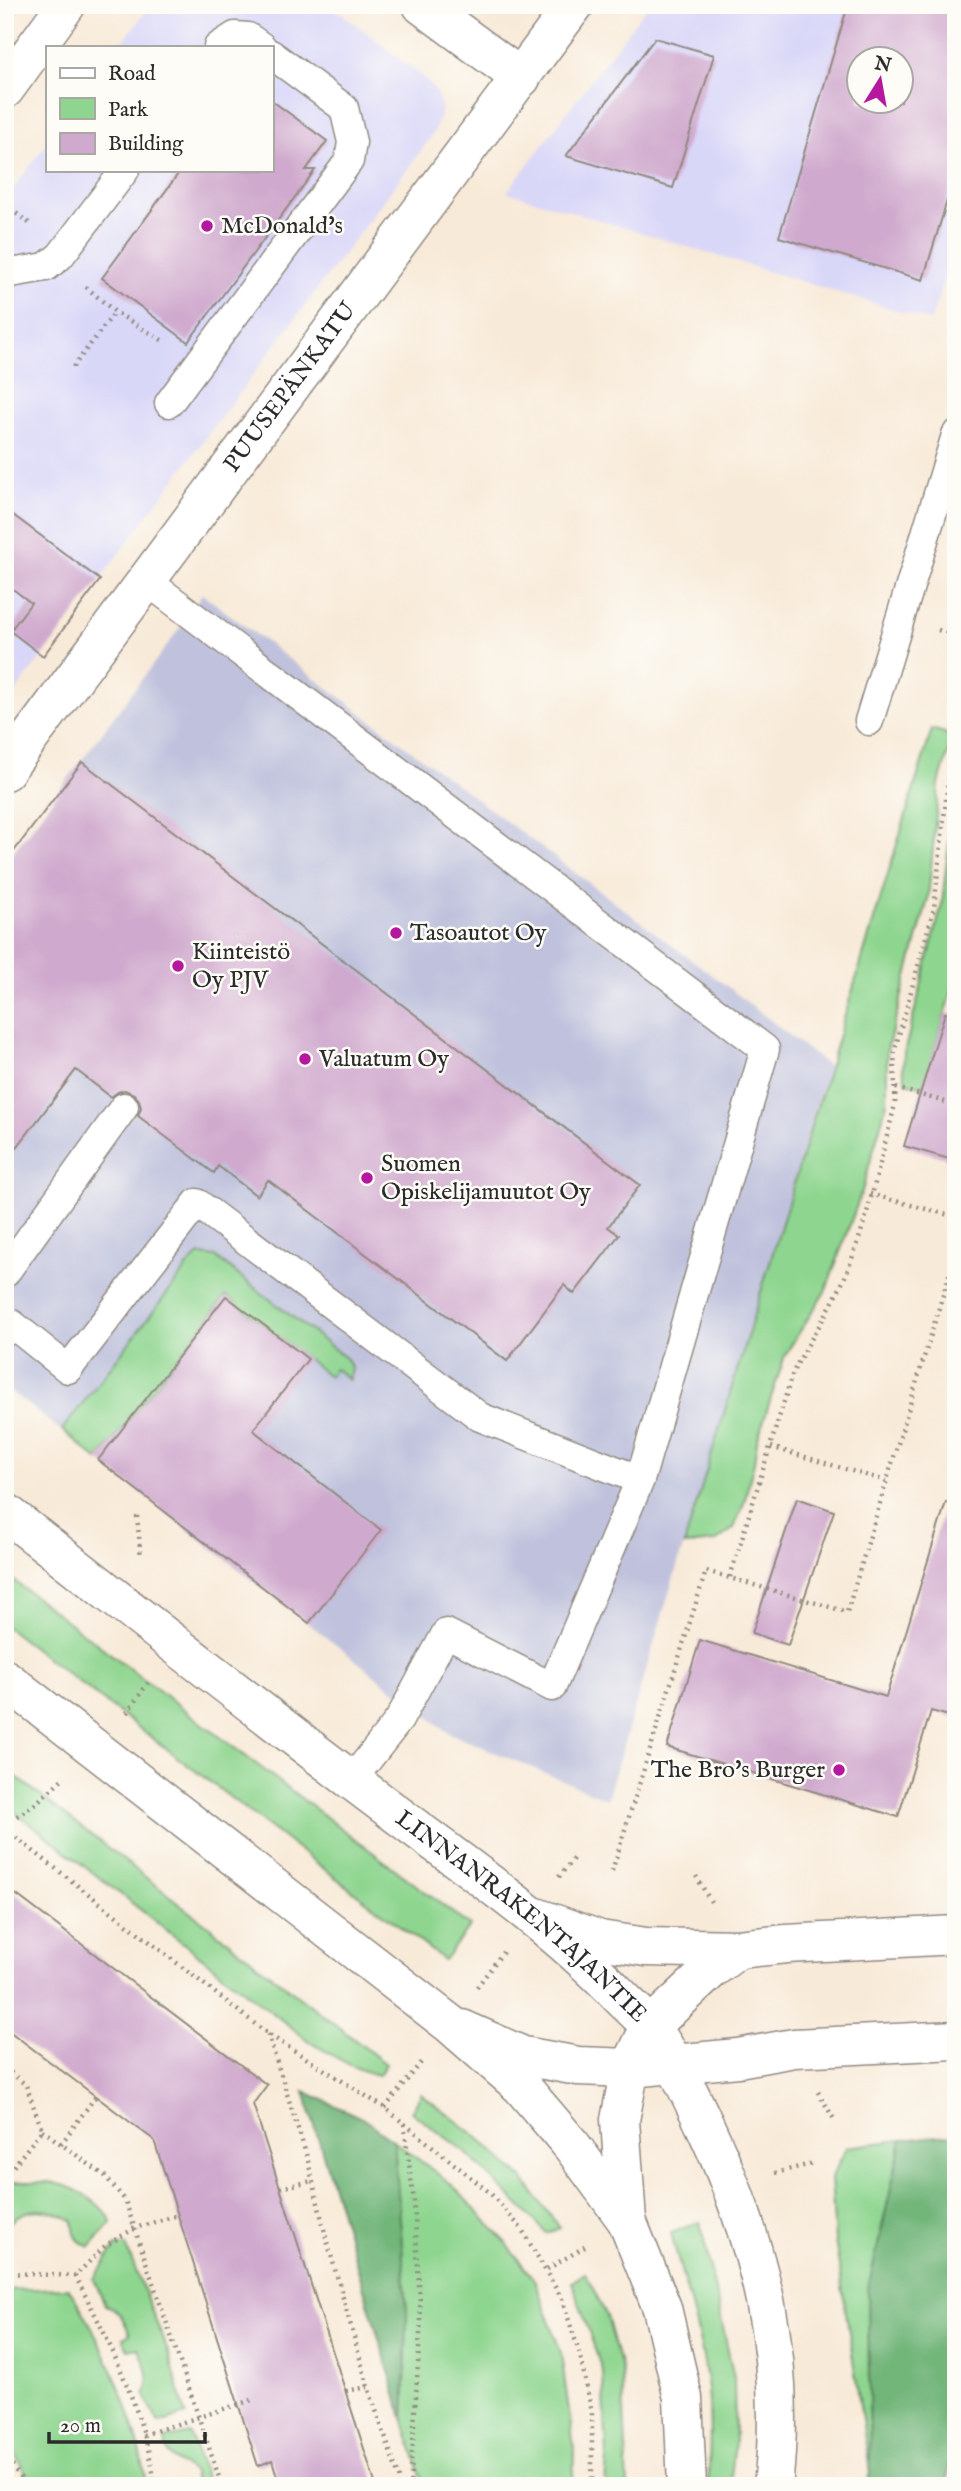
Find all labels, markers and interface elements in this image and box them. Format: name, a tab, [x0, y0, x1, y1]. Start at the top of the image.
legend	[46, 46, 273, 172]
north arrow	[846, 46, 916, 116]
text: N	[872, 52, 894, 79]
text: Road	[108, 61, 156, 88]
text: Park	[108, 97, 149, 124]
text: Building	[108, 131, 184, 158]
place label: McDonald's	[221, 211, 343, 242]
marker: McDonald's	[199, 218, 215, 234]
street label: PUUSEPÄNKATU	[217, 295, 364, 479]
place label: Tasoautot Oy	[410, 918, 547, 949]
marker: Tasoautot Oy	[388, 925, 404, 941]
place label: Kiinteistö Oy PJV	[192, 937, 290, 996]
marker: Kiinteistö Oy PJV	[170, 958, 186, 974]
place label: Valuatum Oy	[318, 1044, 449, 1075]
marker: Valuatum Oy	[297, 1051, 313, 1067]
place label: Suomen Opiskelijamuutot Oy	[381, 1149, 591, 1208]
marker: Suomen Opiskelijamuutot Oy	[359, 1170, 375, 1186]
place label: The Bro's Burger	[651, 1755, 825, 1786]
marker: The Bro's Burger	[831, 1762, 847, 1778]
street label: LINNANRAKENTAJANTIE	[389, 1803, 654, 2029]
scale bar	[49, 2400, 205, 2444]
text: 20 m	[60, 2413, 101, 2440]

